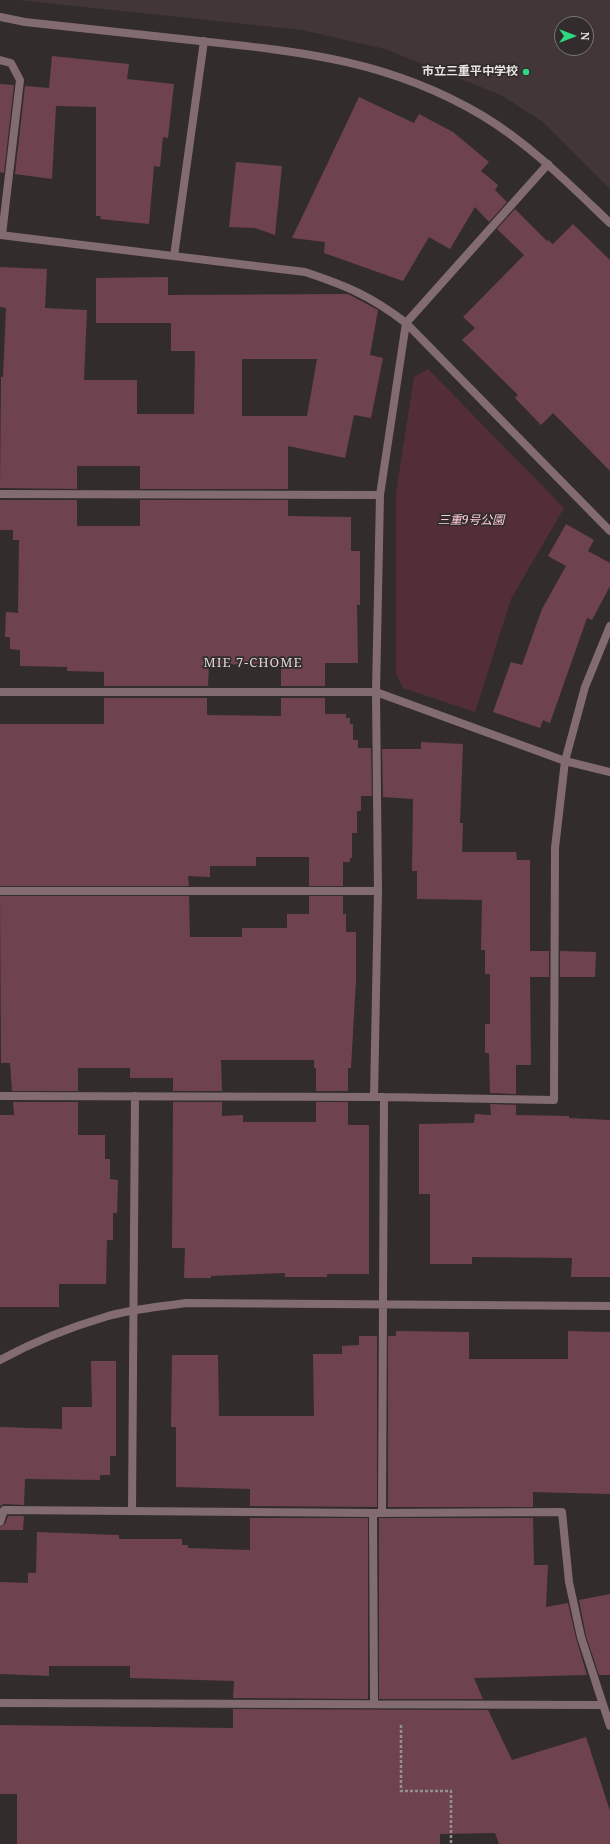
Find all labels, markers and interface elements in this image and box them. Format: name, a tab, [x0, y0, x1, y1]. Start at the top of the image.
north arrow	[554, 16, 594, 56]
text: N	[578, 32, 593, 40]
place label: 市立三重平中学校	[422, 65, 518, 79]
marker: 市立三重平中学校	[521, 67, 531, 77]
park label: 三重9号公園	[438, 514, 504, 528]
district label: MIE 7-CHOME	[204, 655, 302, 671]

